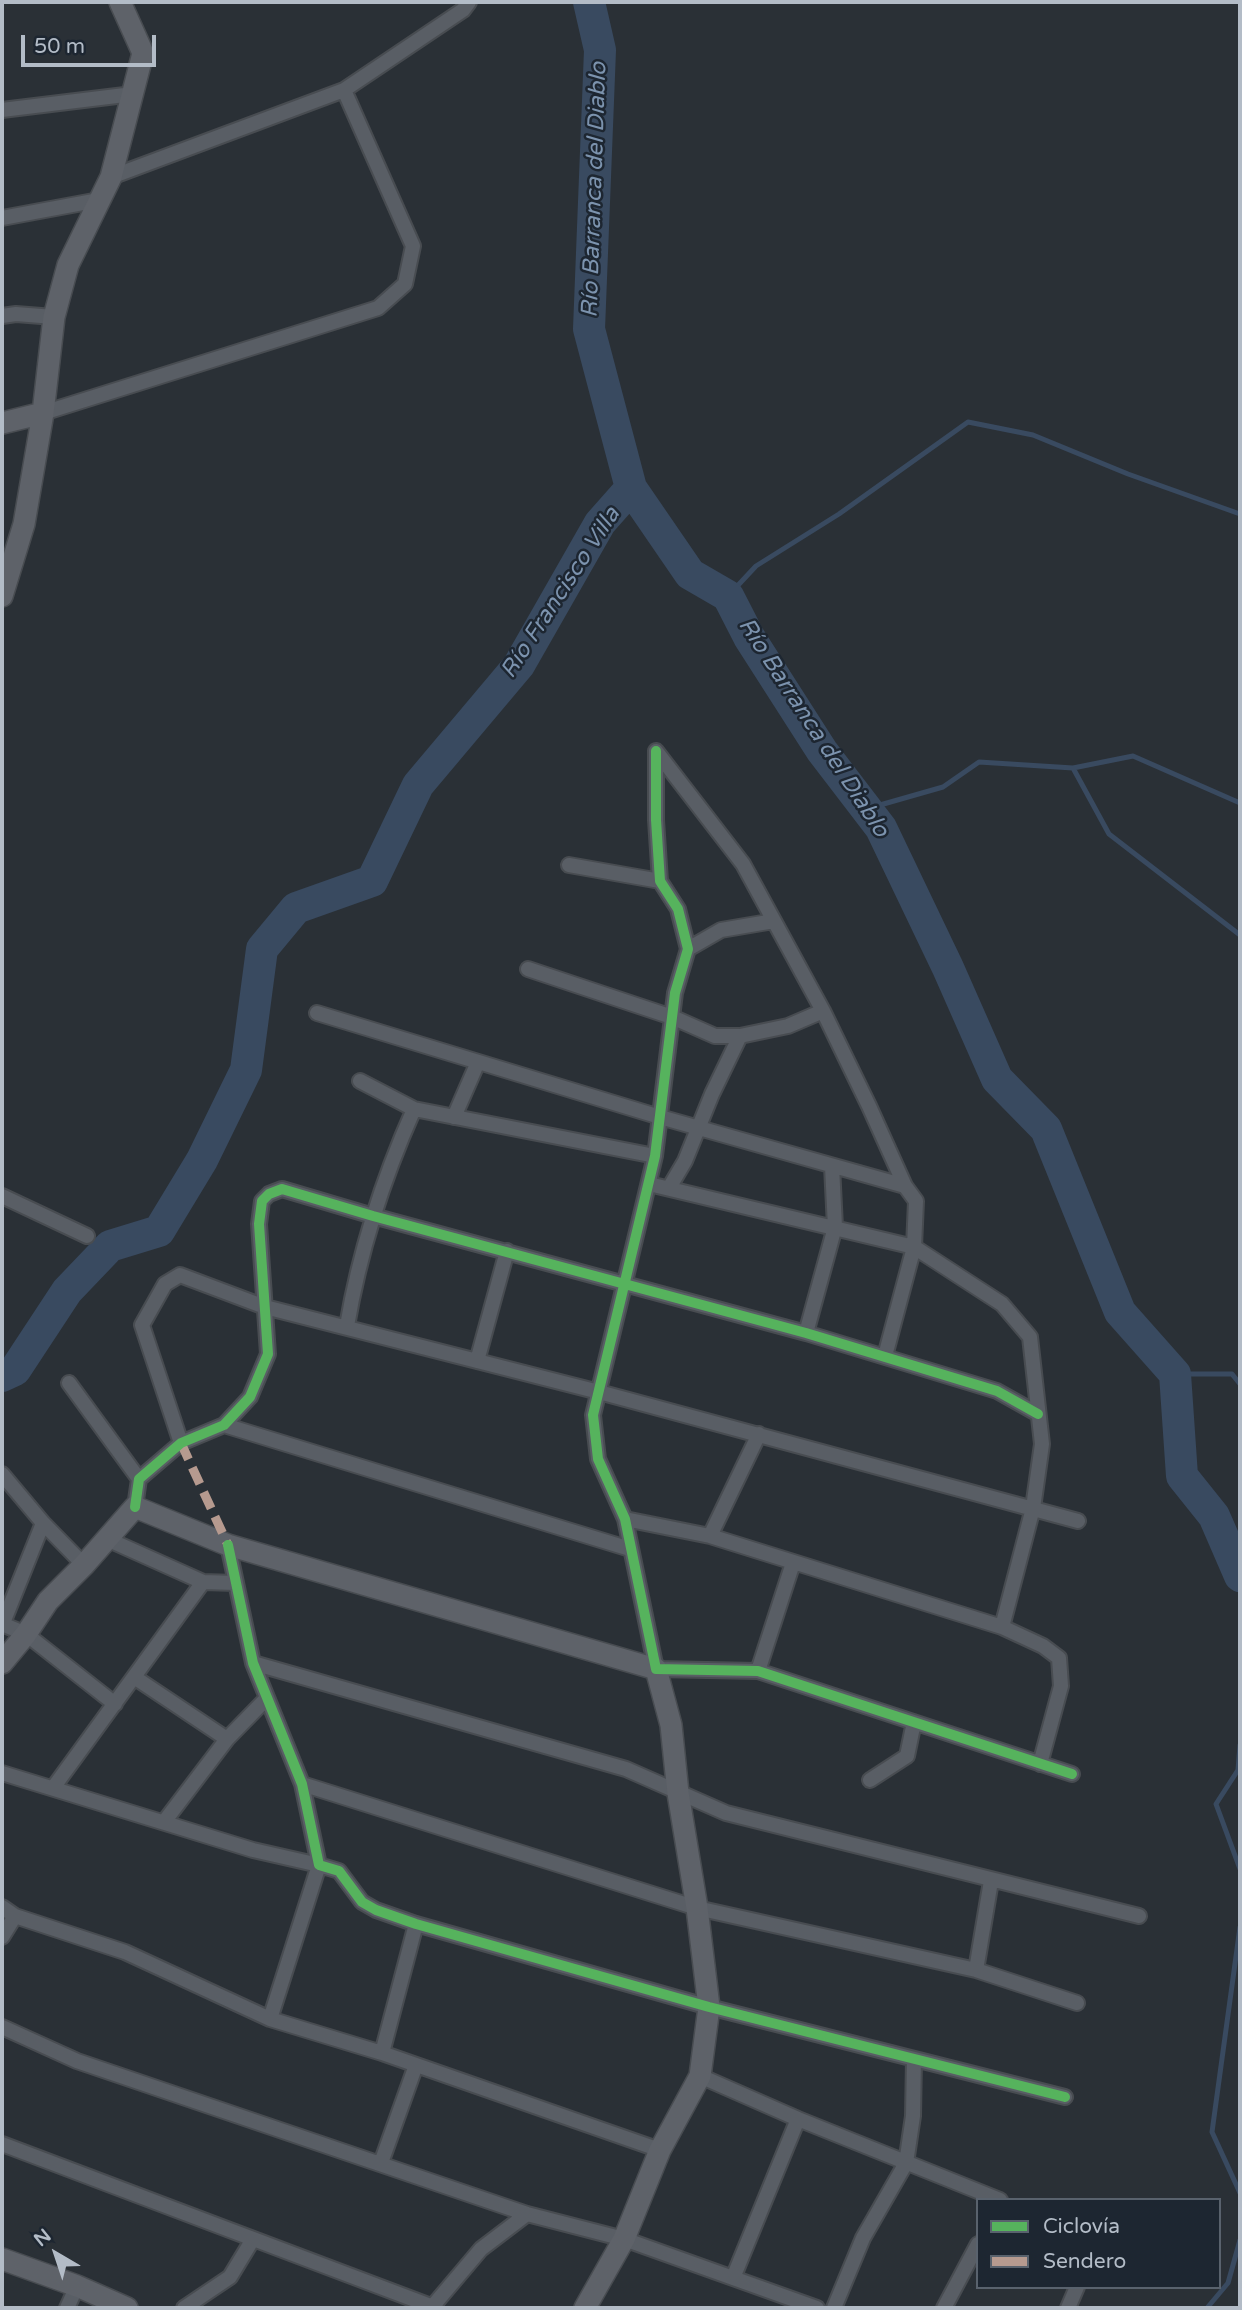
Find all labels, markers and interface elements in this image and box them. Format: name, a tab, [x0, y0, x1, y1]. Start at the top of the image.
scale bar	[24, 21, 159, 65]
text: 50 m	[34, 34, 85, 59]
water label: Río Barranca del Diablo	[577, 62, 613, 318]
water label: Río Francisco Villa	[495, 502, 627, 684]
water label: Río Barranca del Diablo	[732, 613, 894, 843]
legend	[976, 2198, 1221, 2289]
text: Ciclovía	[1043, 2214, 1120, 2239]
north arrow	[21, 2219, 91, 2289]
text: N	[30, 2224, 56, 2251]
text: Sendero	[1043, 2249, 1126, 2274]

